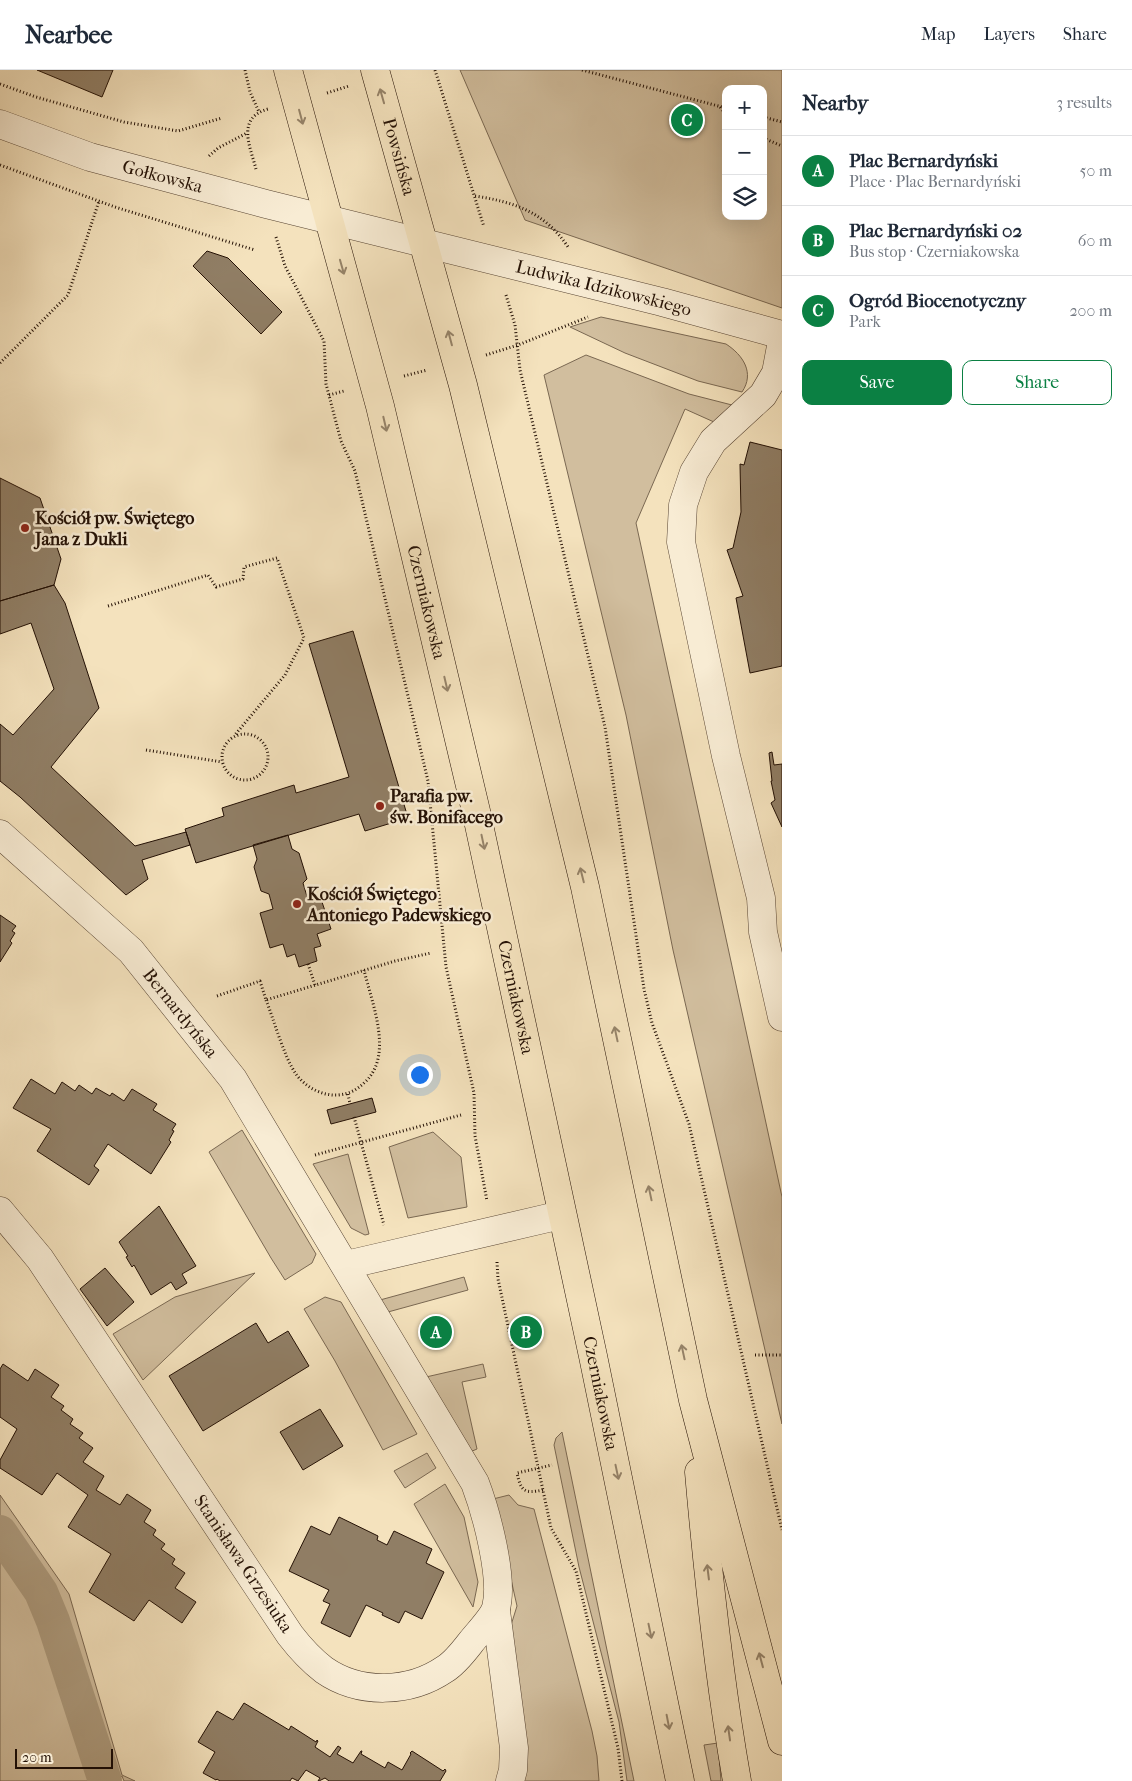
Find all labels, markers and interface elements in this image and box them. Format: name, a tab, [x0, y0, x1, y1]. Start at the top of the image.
text: Nearbee	[25, 21, 112, 49]
text: Map	[921, 24, 955, 45]
text: Layers	[983, 24, 1035, 45]
text: Share	[1063, 24, 1107, 45]
map controls	[722, 85, 767, 220]
button: +	[722, 85, 767, 130]
one-way arrow	[377, 89, 386, 105]
text: Nearby	[802, 91, 868, 115]
text: 3 results	[1056, 93, 1112, 112]
pin: C	[671, 101, 703, 139]
one-way arrow	[296, 109, 306, 125]
street label: Powsińska	[378, 116, 420, 198]
button: −	[722, 130, 767, 175]
text: Plac Bernardyński	[849, 150, 998, 172]
street label: Gołkowska	[120, 156, 206, 197]
text: A	[813, 161, 823, 180]
text: 50 m	[1080, 161, 1112, 180]
text: Place · Plac Bernardyński	[849, 172, 1021, 191]
button: layers	[722, 175, 767, 220]
text: Plac Bernardyński 02	[849, 220, 1022, 242]
text: B	[813, 231, 823, 250]
text: 60 m	[1078, 231, 1112, 250]
text: Bus stop · Czerniakowska	[849, 242, 1019, 261]
street label: Ludwika Idzikowskiego	[514, 256, 694, 320]
one-way arrow	[337, 258, 347, 274]
text: Ogród Biocenotyczny	[849, 290, 1026, 312]
text: C	[813, 301, 823, 320]
text: 200 m	[1069, 301, 1112, 320]
text: Park	[849, 312, 881, 331]
one-way arrow	[445, 330, 455, 346]
button: Save	[802, 360, 952, 405]
button: Share	[962, 360, 1112, 405]
one-way arrow	[380, 415, 390, 431]
place label: Kościół pw. Świętego Jana z Dukli	[33, 506, 194, 550]
marker: Kościół pw. Świętego Jana z Dukli	[19, 522, 31, 534]
street label: Czerniakowska	[403, 543, 450, 662]
one-way arrow	[442, 675, 451, 691]
place label: Parafia pw. św. Bonifacego	[390, 786, 503, 828]
marker: Parafia pw. św. Bonifacego	[374, 800, 386, 812]
one-way arrow	[479, 834, 488, 850]
one-way arrow	[577, 868, 586, 884]
place label: Kościół Świętego Antoniego Padewskiego	[306, 882, 491, 926]
marker: Kościół Świętego Antoniego Padewskiego	[291, 898, 303, 910]
street label: Czerniakowska	[494, 938, 539, 1057]
street label: Bernardyńska	[139, 964, 223, 1062]
one-way arrow	[611, 1027, 620, 1043]
your location	[407, 1062, 433, 1088]
one-way arrow	[645, 1186, 654, 1202]
pin: A	[420, 1313, 452, 1351]
pin: B	[510, 1313, 542, 1351]
street label: Czerniakowska	[579, 1334, 623, 1453]
one-way arrow	[678, 1345, 688, 1361]
one-way arrow	[613, 1464, 622, 1480]
street label: Stanisława Grzesiuka	[189, 1491, 297, 1637]
one-way arrow	[703, 1564, 713, 1580]
one-way arrow	[646, 1623, 655, 1639]
one-way arrow	[756, 1652, 765, 1668]
one-way arrow	[664, 1713, 674, 1729]
one-way arrow	[724, 1725, 734, 1741]
scale bar	[15, 1746, 112, 1769]
text: 20 m	[22, 1749, 52, 1766]

